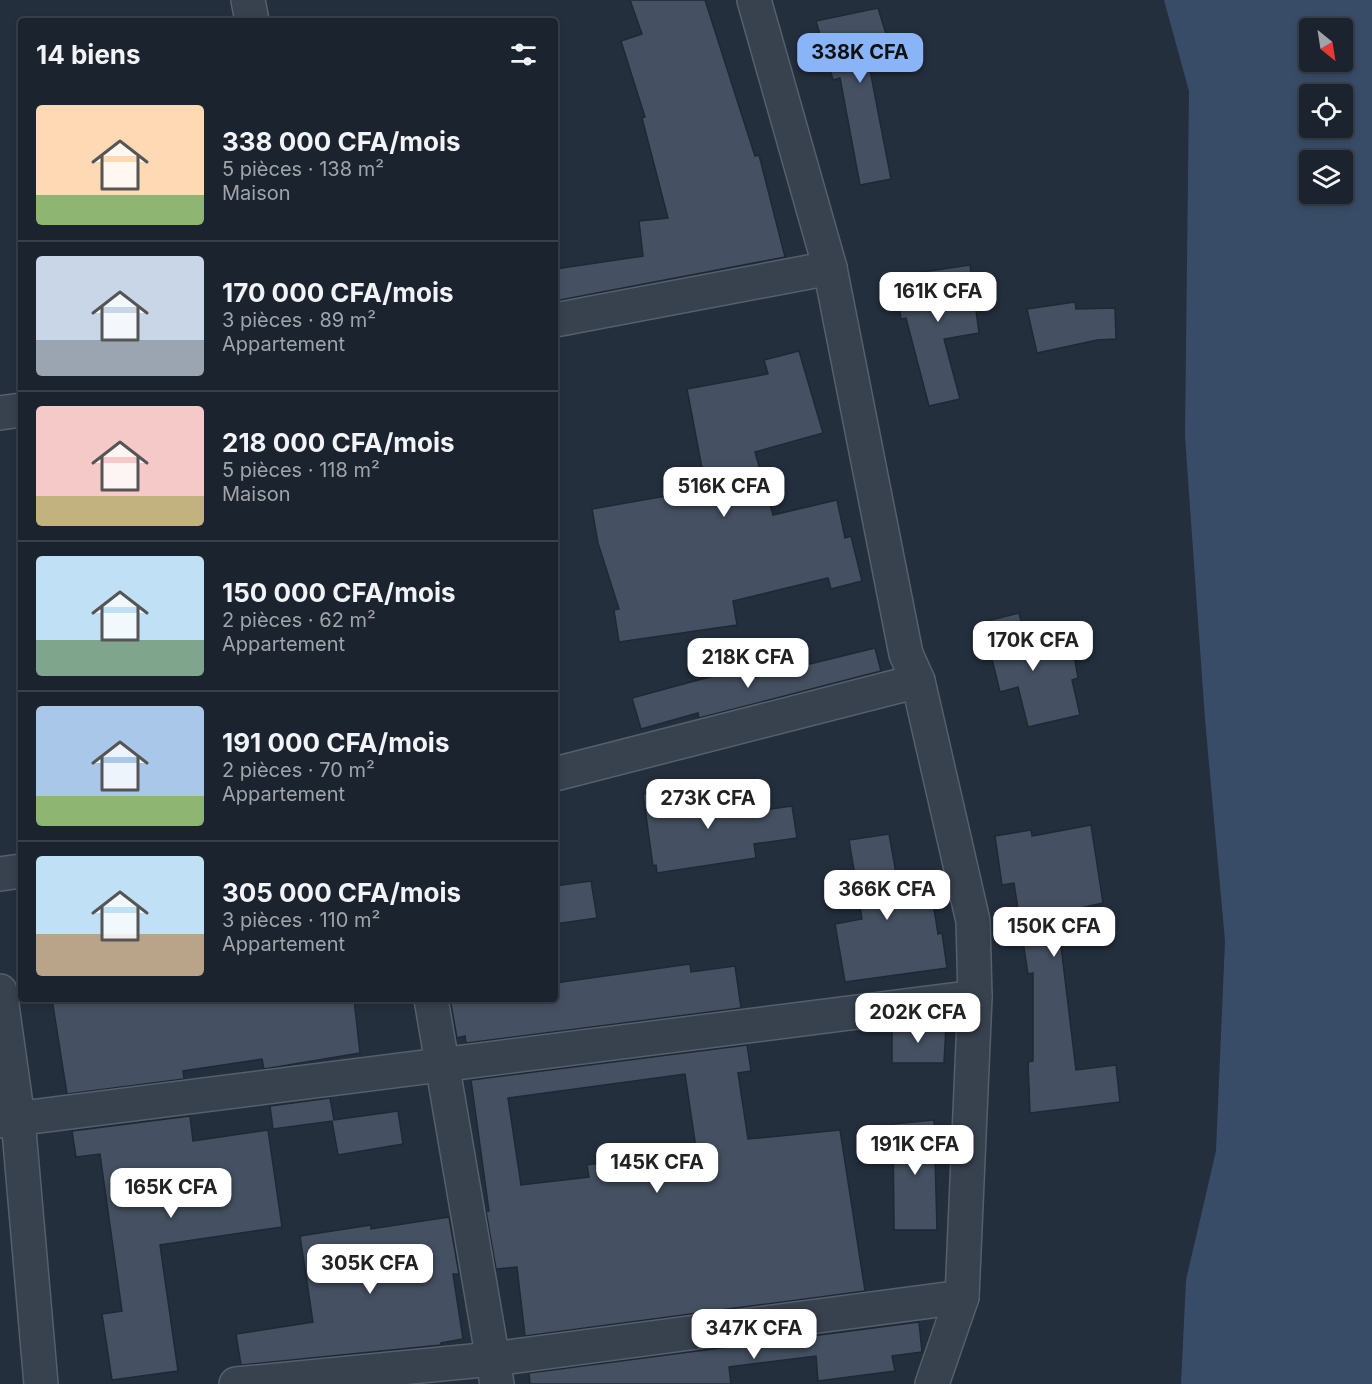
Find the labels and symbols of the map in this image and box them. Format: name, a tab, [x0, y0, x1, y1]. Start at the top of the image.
north arrow	[1299, 18, 1353, 72]
pin: 338K CFA	[798, 33, 922, 84]
pin: 161K CFA	[876, 272, 1000, 323]
pin: 516K CFA	[662, 467, 786, 518]
pin: 170K CFA	[971, 621, 1095, 672]
pin: 218K CFA	[686, 638, 810, 689]
pin: 273K CFA	[646, 779, 770, 830]
pin: 366K CFA	[825, 870, 949, 921]
pin: 150K CFA	[992, 907, 1116, 958]
pin: 202K CFA	[856, 993, 980, 1044]
pin: 191K CFA	[853, 1125, 977, 1176]
pin: 145K CFA	[595, 1143, 719, 1194]
pin: 165K CFA	[109, 1168, 233, 1219]
pin: 305K CFA	[308, 1244, 432, 1295]
pin: 347K CFA	[692, 1309, 816, 1360]

